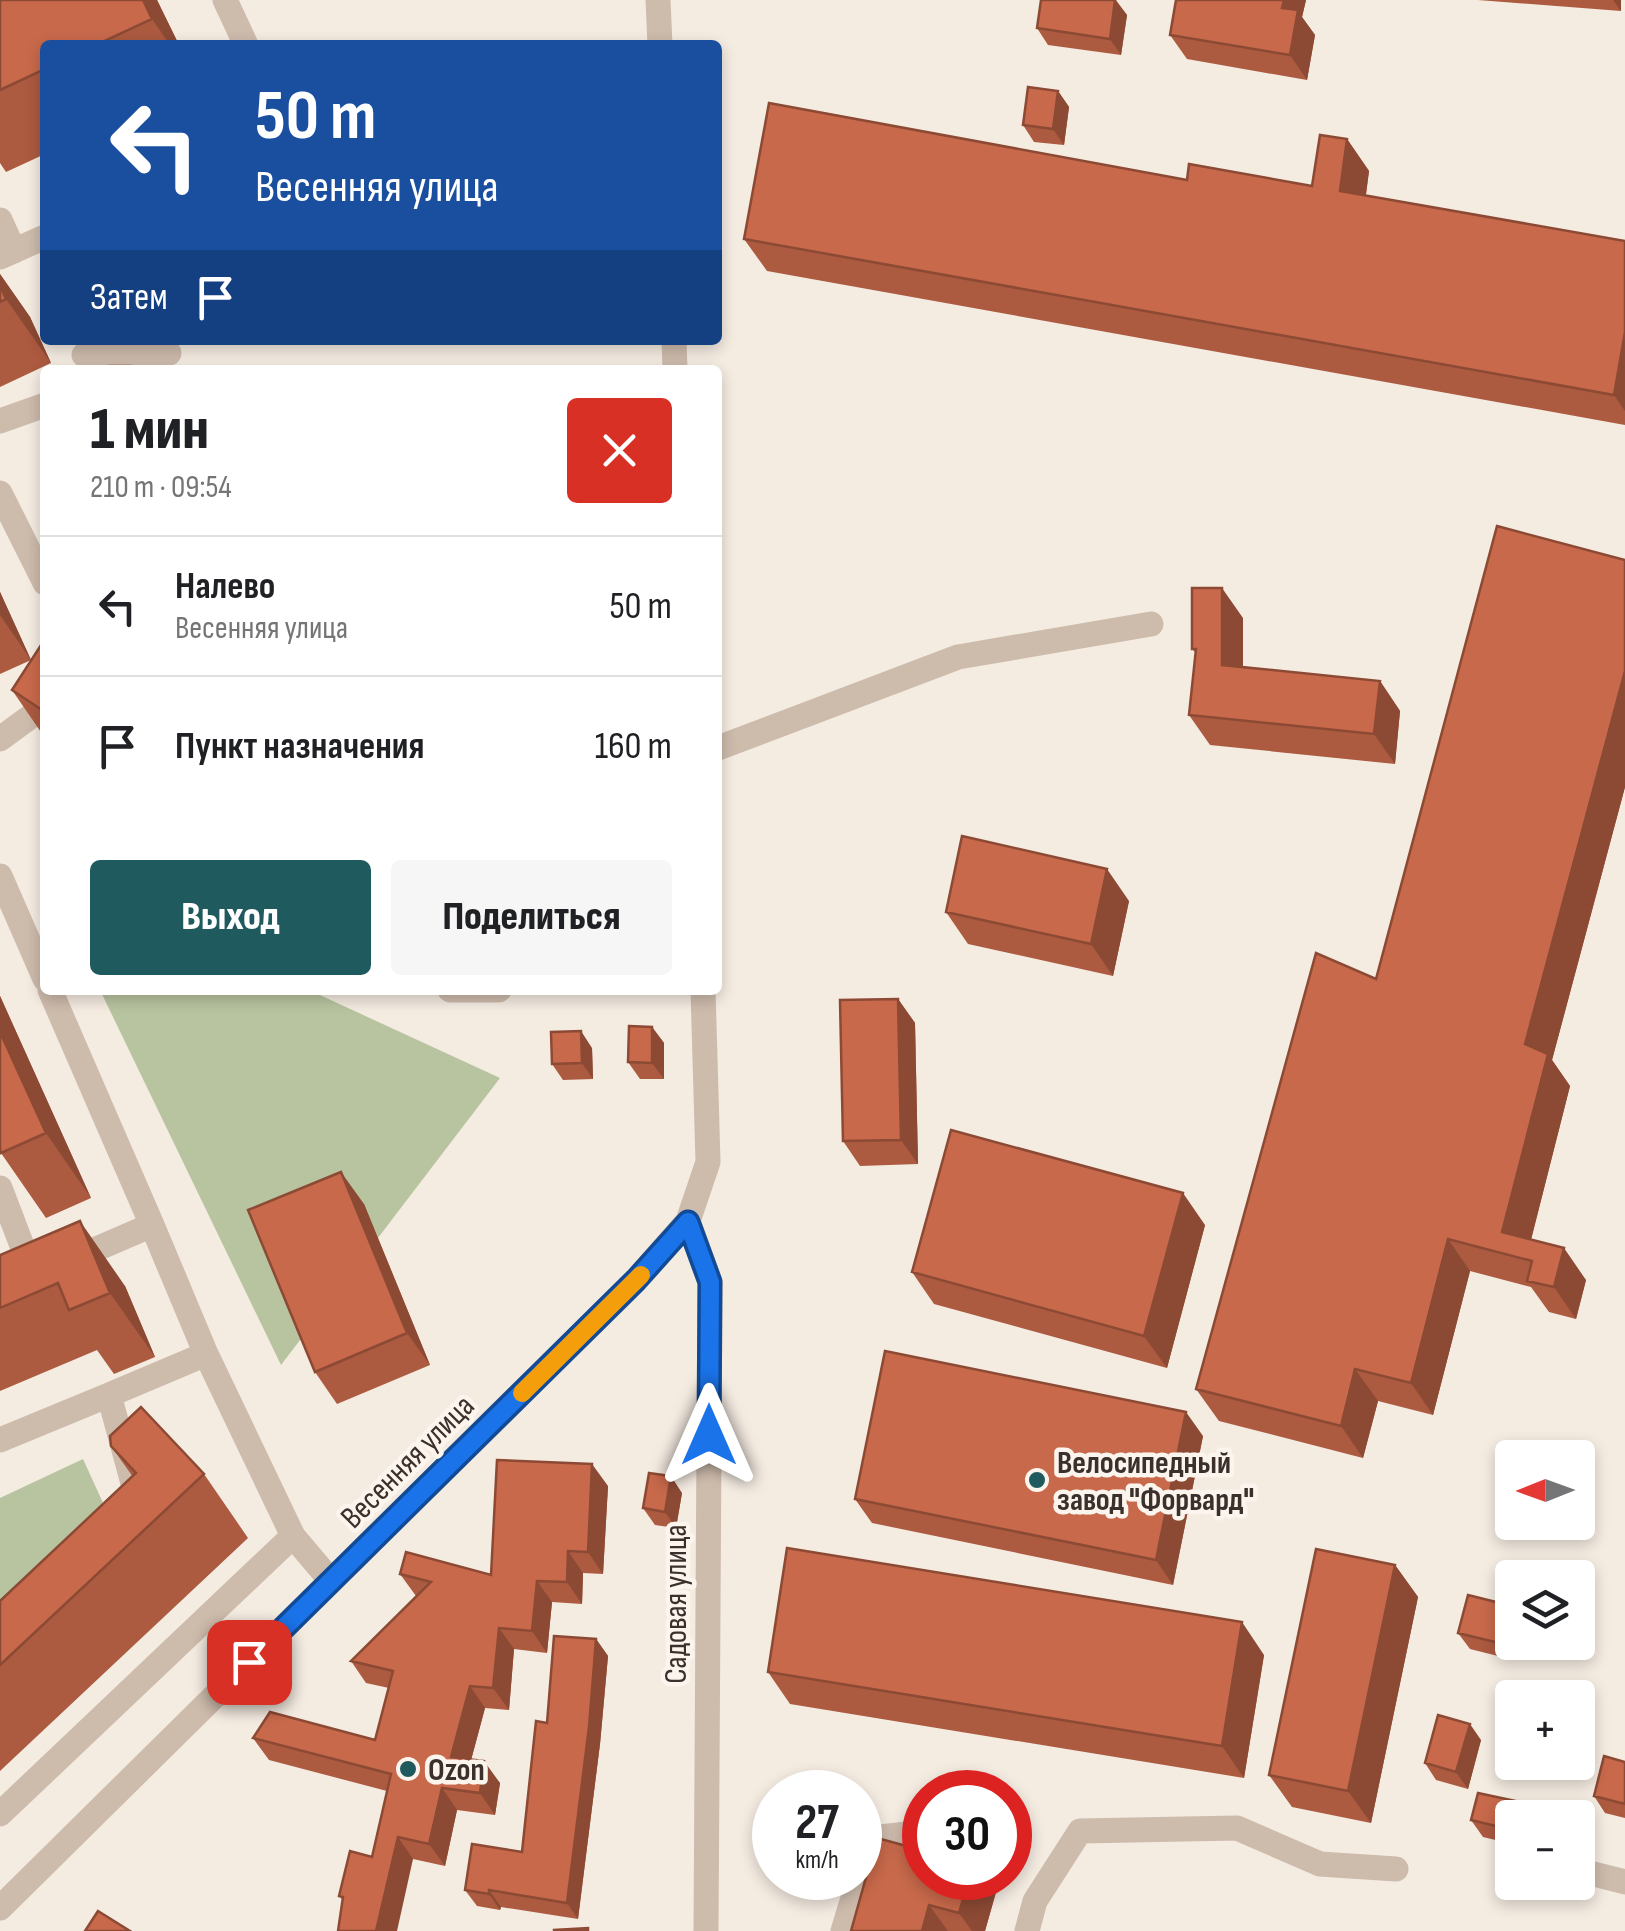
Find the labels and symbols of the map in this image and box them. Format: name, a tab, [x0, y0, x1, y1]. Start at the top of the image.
position arrow	[657, 1383, 761, 1487]
street label: Весенняя улица	[333, 1387, 483, 1537]
north arrow	[1495, 1440, 1595, 1540]
place label: Велосипедный завод "Форвард"	[1057, 1444, 1254, 1520]
marker: Велосипедный завод "Форвард"	[1026, 1469, 1048, 1491]
street label: Садовая улица	[657, 1524, 696, 1684]
pin	[207, 1620, 292, 1705]
place label: Ozon	[428, 1751, 485, 1790]
marker: Ozon	[397, 1758, 419, 1780]
speed limit sign: 30	[902, 1770, 1032, 1900]

